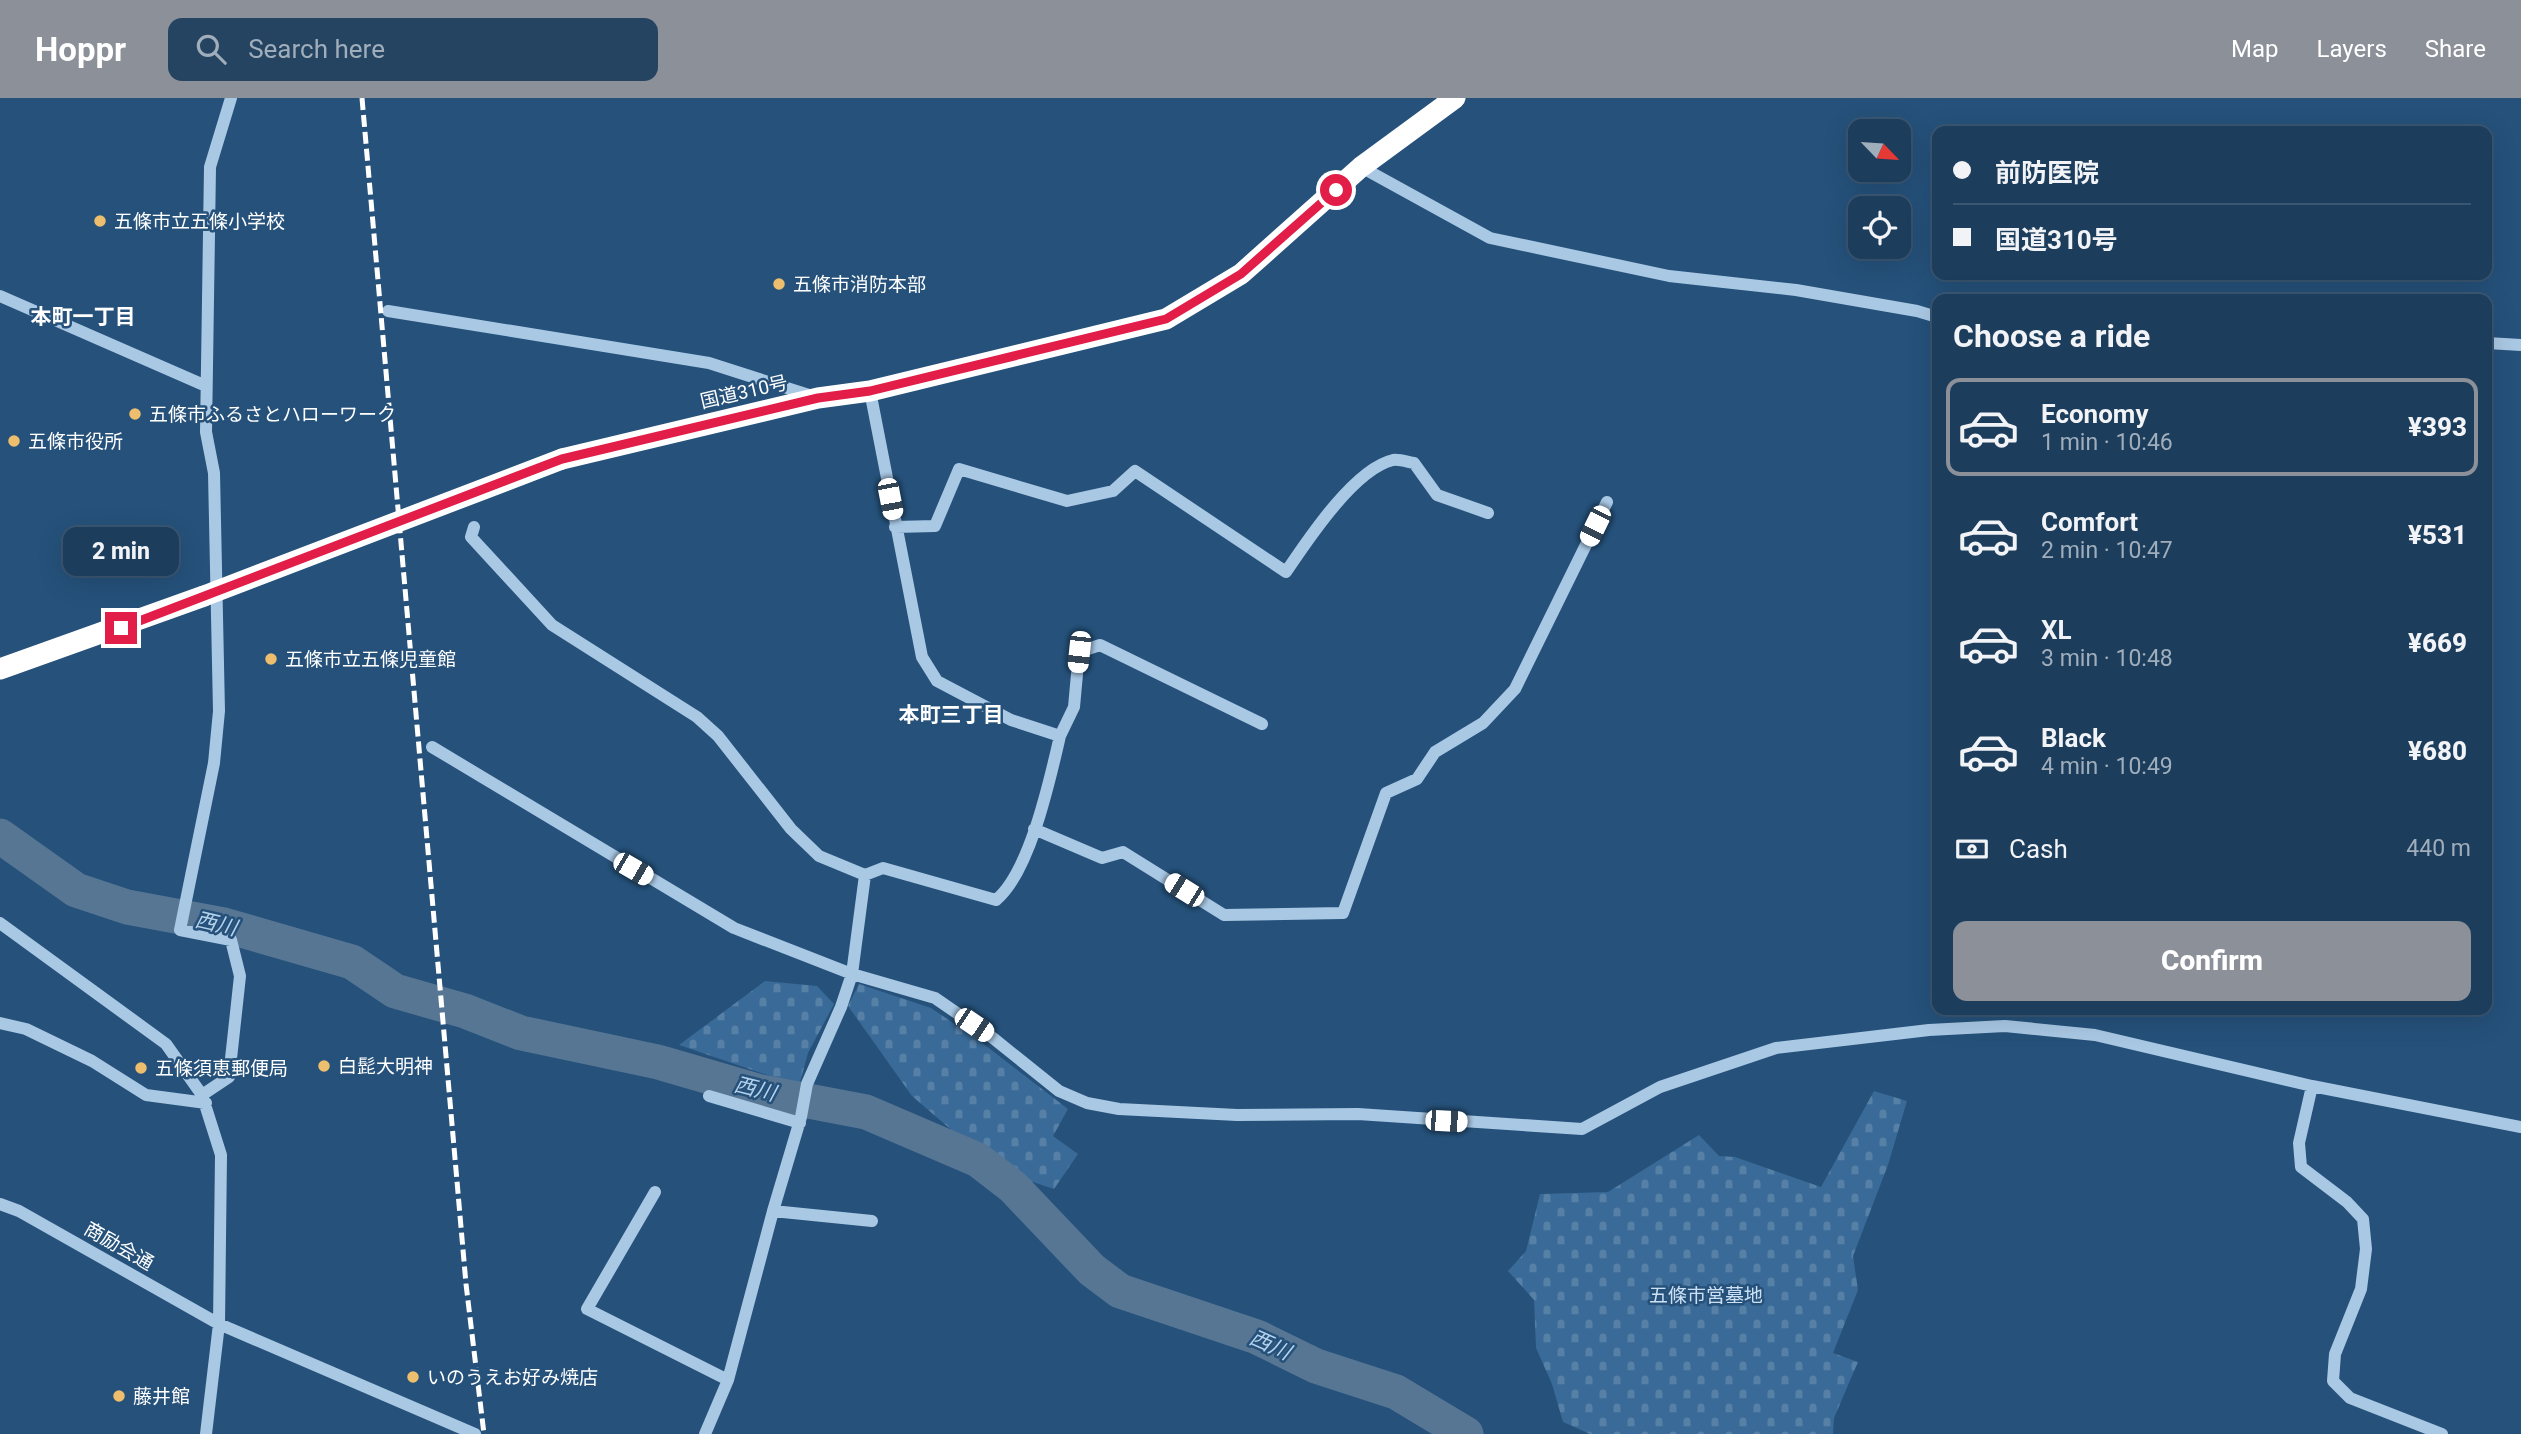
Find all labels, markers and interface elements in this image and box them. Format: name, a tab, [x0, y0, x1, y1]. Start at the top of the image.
search box	[168, 18, 658, 81]
text: Hoppr	[35, 30, 126, 69]
icon: search	[192, 30, 230, 68]
text: Search here	[248, 34, 385, 64]
text: Map	[2231, 35, 2279, 63]
text: Layers	[2317, 35, 2387, 63]
text: Share	[2425, 35, 2486, 63]
north arrow	[1848, 119, 1911, 182]
map controls	[1848, 119, 1911, 259]
text: 前防医院	[1995, 158, 2099, 188]
route start	[1320, 174, 1352, 206]
button: locate	[1848, 196, 1911, 259]
place label: 五條市立五條小学校	[114, 210, 285, 233]
marker: 五條市立五條小学校	[92, 213, 108, 229]
text: 国道310号	[1995, 225, 2118, 255]
place label: 五條市消防本部	[793, 273, 926, 296]
marker: 五條市消防本部	[771, 276, 787, 292]
district label: 本町一丁目	[31, 305, 136, 329]
text: Choose a ride	[1953, 317, 2150, 355]
street label: 国道310号	[698, 371, 790, 413]
icon: car	[1957, 396, 2020, 459]
text: Economy	[2041, 399, 2148, 429]
place label: 五條市ふるさとハローワーク	[149, 403, 396, 426]
marker: 五條市ふるさとハローワーク	[127, 406, 143, 422]
text: ¥393	[2408, 412, 2467, 442]
text: 1 min · 10:46	[2041, 429, 2173, 456]
place label: 五條市役所	[28, 430, 123, 453]
marker: 五條市役所	[6, 433, 22, 449]
car	[876, 476, 905, 522]
car	[1577, 503, 1614, 549]
icon: car	[1957, 504, 2020, 567]
text: Comfort	[2041, 507, 2138, 537]
text: ¥531	[2408, 520, 2467, 550]
callout: 2 min	[63, 526, 179, 575]
text: 2 min · 10:47	[2041, 537, 2173, 564]
text: 2 min	[92, 538, 150, 565]
route end	[105, 612, 137, 644]
icon: car	[1957, 612, 2020, 675]
text: XL	[2041, 615, 2072, 645]
text: ¥669	[2408, 628, 2467, 658]
car	[1067, 630, 1092, 674]
text: 3 min · 10:48	[2041, 645, 2173, 672]
place label: 五條市立五條児童館	[285, 648, 456, 671]
marker: 五條市立五條児童館	[263, 651, 279, 667]
district label: 本町三丁目	[899, 703, 1004, 727]
icon: car	[1957, 720, 2020, 783]
text: Black	[2041, 723, 2106, 753]
text: ¥680	[2408, 736, 2467, 766]
text: 4 min · 10:49	[2041, 753, 2173, 780]
icon: cash	[1953, 830, 1991, 868]
text: Cash	[2009, 834, 2068, 864]
text: 440 m	[2406, 835, 2471, 862]
car	[610, 849, 657, 889]
car	[1161, 870, 1208, 910]
water label: 西川	[193, 908, 241, 941]
button: Confirm	[1953, 921, 2471, 1001]
car	[951, 1005, 998, 1045]
place label: 白髭大明神	[338, 1055, 433, 1078]
place label: 五條須恵郵便局	[155, 1057, 288, 1080]
marker: 白髭大明神	[316, 1058, 332, 1074]
marker: 五條須恵郵便局	[133, 1060, 149, 1076]
water label: 西川	[732, 1072, 780, 1106]
car	[1425, 1109, 1468, 1133]
street label: 商励会通	[80, 1217, 158, 1275]
park label: 五條市営墓地	[1649, 1284, 1763, 1307]
water label: 西川	[1246, 1325, 1296, 1365]
place label: いのうえお好み焼店	[427, 1366, 598, 1389]
marker: いのうえお好み焼店	[405, 1369, 421, 1385]
place label: 藤井館	[133, 1385, 190, 1408]
marker: 藤井館	[111, 1388, 127, 1404]

